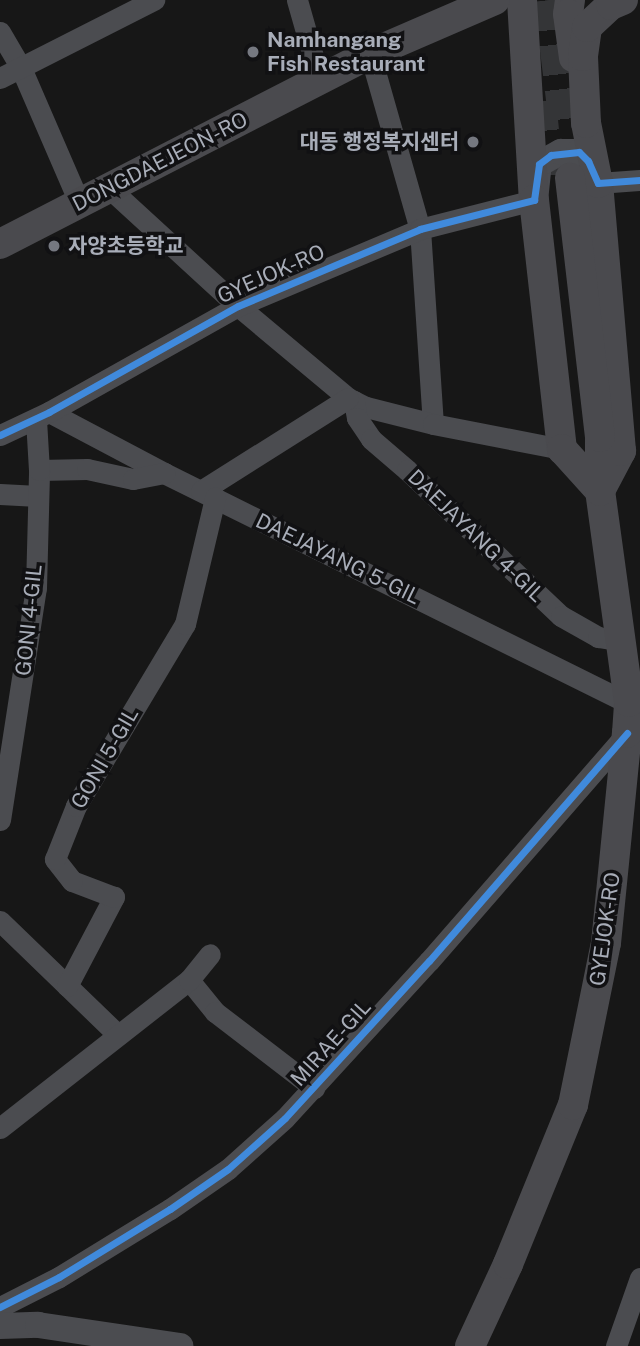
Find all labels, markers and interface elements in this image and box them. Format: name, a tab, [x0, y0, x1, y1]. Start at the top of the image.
place label: Namhangang Fish Restaurant	[267, 27, 425, 77]
marker: Namhangang Fish Restaurant	[245, 44, 261, 60]
street label: DONGDAEJEON-RO	[68, 107, 252, 217]
place label: 대동 행정복지센터	[300, 129, 459, 155]
marker: 대동 행정복지센터	[465, 134, 481, 150]
place label: 자양초등학교	[68, 233, 184, 259]
marker: 자양초등학교	[46, 238, 62, 254]
street label: GYEJOK-RO	[213, 239, 329, 309]
street label: DAEJAYANG 4-GIL	[403, 464, 549, 608]
street label: DAEJAYANG 5-GIL	[251, 508, 425, 610]
street label: GONI 4-GIL	[11, 563, 47, 677]
street label: GONI 5-GIL	[66, 703, 144, 813]
street label: GYEJOK-RO	[585, 870, 625, 988]
street label: MIRAE-GIL	[286, 995, 376, 1091]

